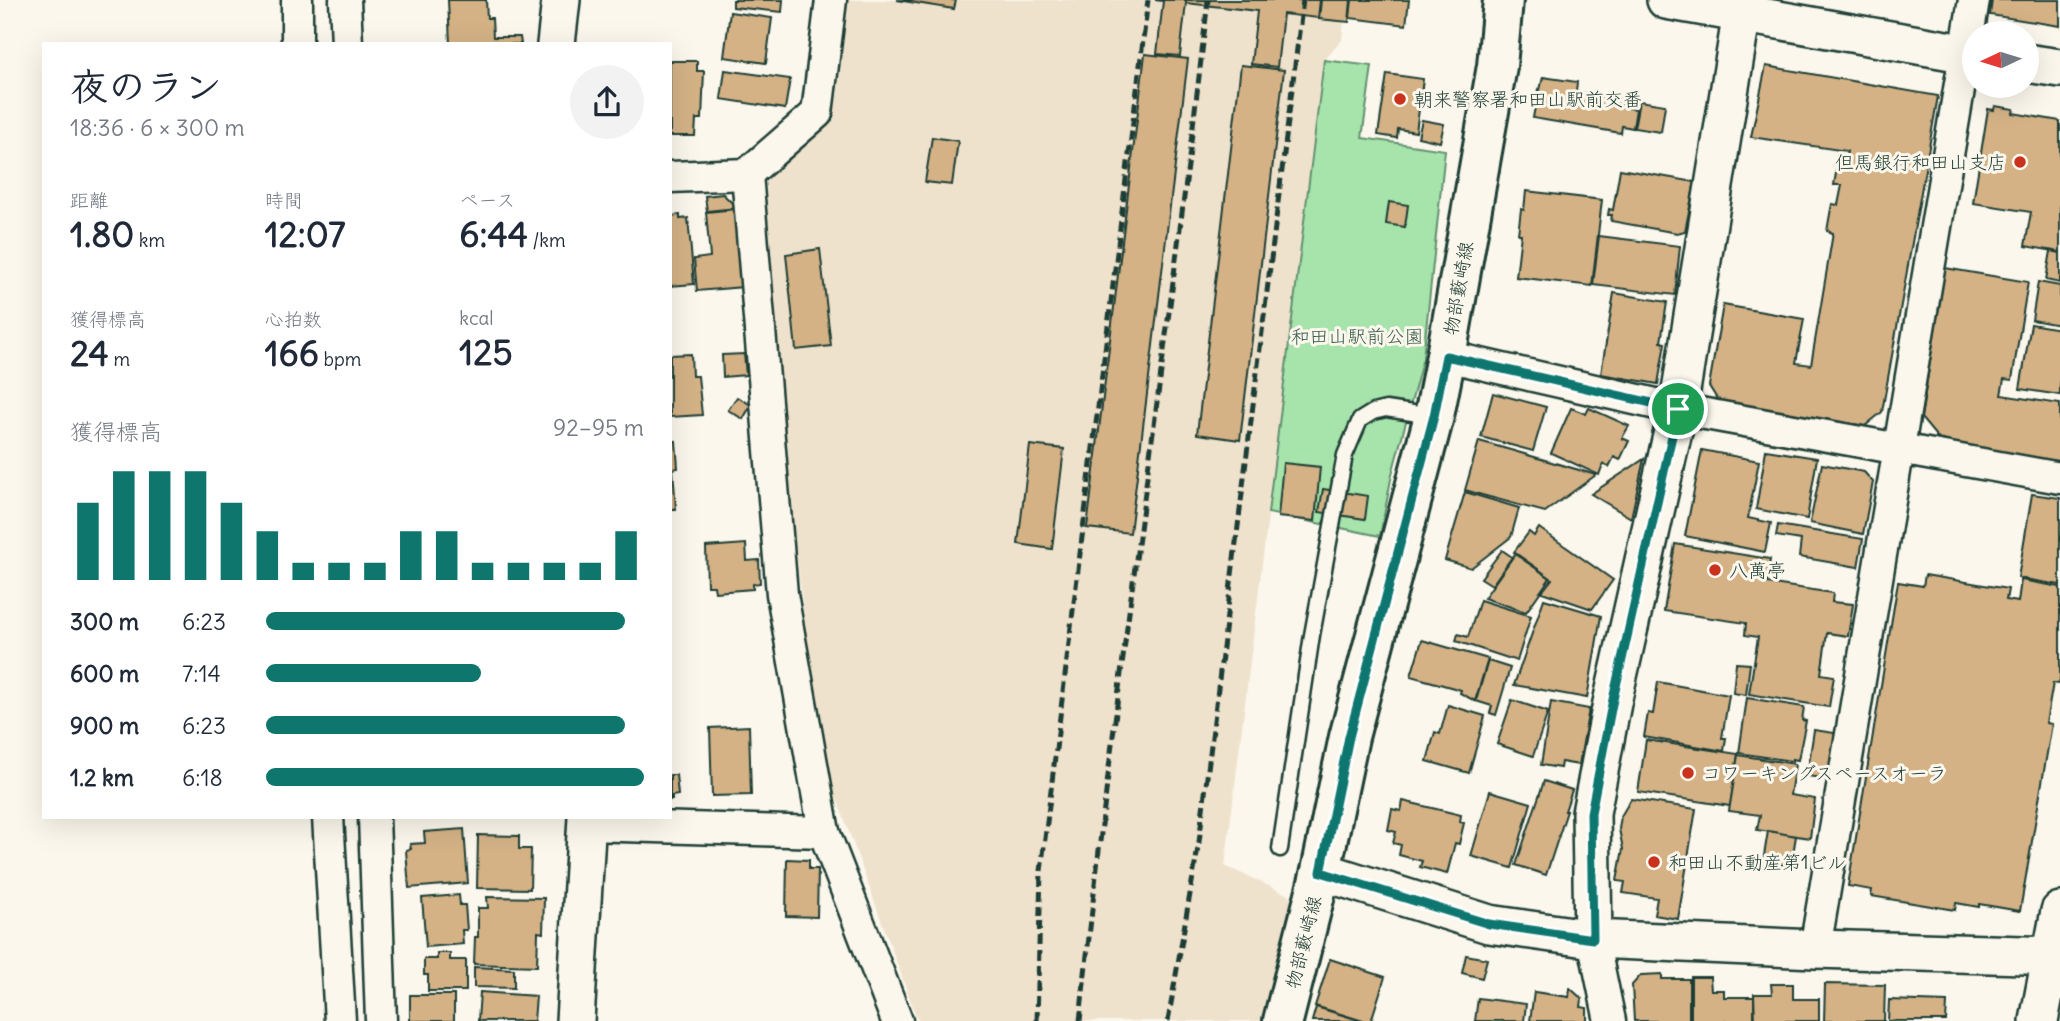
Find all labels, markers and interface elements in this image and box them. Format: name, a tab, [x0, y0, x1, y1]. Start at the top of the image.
north arrow	[1962, 21, 2039, 98]
map controls	[1962, 21, 2039, 98]
text: 夜のラン	[70, 63, 222, 110]
button: share	[570, 65, 644, 139]
place label: 朝来警察署和田山駅前交番	[1414, 87, 1642, 111]
marker: 朝来警察署和田山駅前交番	[1392, 91, 1408, 107]
text: 18:36 · 6 × 300 m	[70, 113, 245, 142]
place label: 但馬銀行和田山支店	[1835, 150, 2006, 174]
marker: 但馬銀行和田山支店	[2012, 154, 2028, 170]
text: 距離	[70, 188, 108, 212]
text: 時間	[265, 188, 303, 212]
text: ペース	[459, 188, 515, 212]
text: 1.80	[70, 212, 134, 256]
text: 12:07	[265, 212, 345, 256]
text: 6:44	[459, 212, 528, 256]
text: km	[134, 228, 165, 252]
text: /km	[528, 228, 566, 252]
street label: 物部藪崎線	[1438, 239, 1478, 337]
text: kcal	[459, 306, 494, 330]
text: 獲得標高	[70, 307, 146, 331]
text: 心拍数	[265, 307, 322, 331]
park label: 和田山駅前公園	[1290, 324, 1424, 348]
text: 125	[459, 330, 513, 374]
text: 24	[70, 331, 109, 375]
text: 166	[265, 331, 319, 375]
text: m	[109, 347, 130, 371]
text: bpm	[319, 347, 361, 371]
pin	[1648, 379, 1708, 439]
icon: arrive	[1659, 390, 1697, 428]
text: 92–95 m	[553, 413, 644, 442]
text: 獲得標高	[70, 417, 162, 446]
place label: 八萬亭	[1729, 558, 1786, 582]
marker: 八萬亭	[1707, 562, 1723, 578]
text: 300 m	[70, 607, 139, 636]
text: 6:23	[182, 607, 226, 636]
text: 600 m	[70, 659, 139, 688]
text: 7:14	[182, 659, 221, 688]
text: 900 m	[70, 711, 139, 740]
text: 6:23	[182, 711, 226, 740]
place label: コワーキングスペースオーラ	[1702, 761, 1947, 785]
text: 1.2 km	[70, 763, 134, 792]
text: 6:18	[182, 763, 223, 792]
marker: コワーキングスペースオーラ	[1680, 765, 1696, 781]
place label: 和田山不動産第1ビル	[1668, 850, 1846, 874]
marker: 和田山不動産第1ビル	[1646, 854, 1662, 870]
street label: 物部藪崎線	[1280, 893, 1326, 991]

